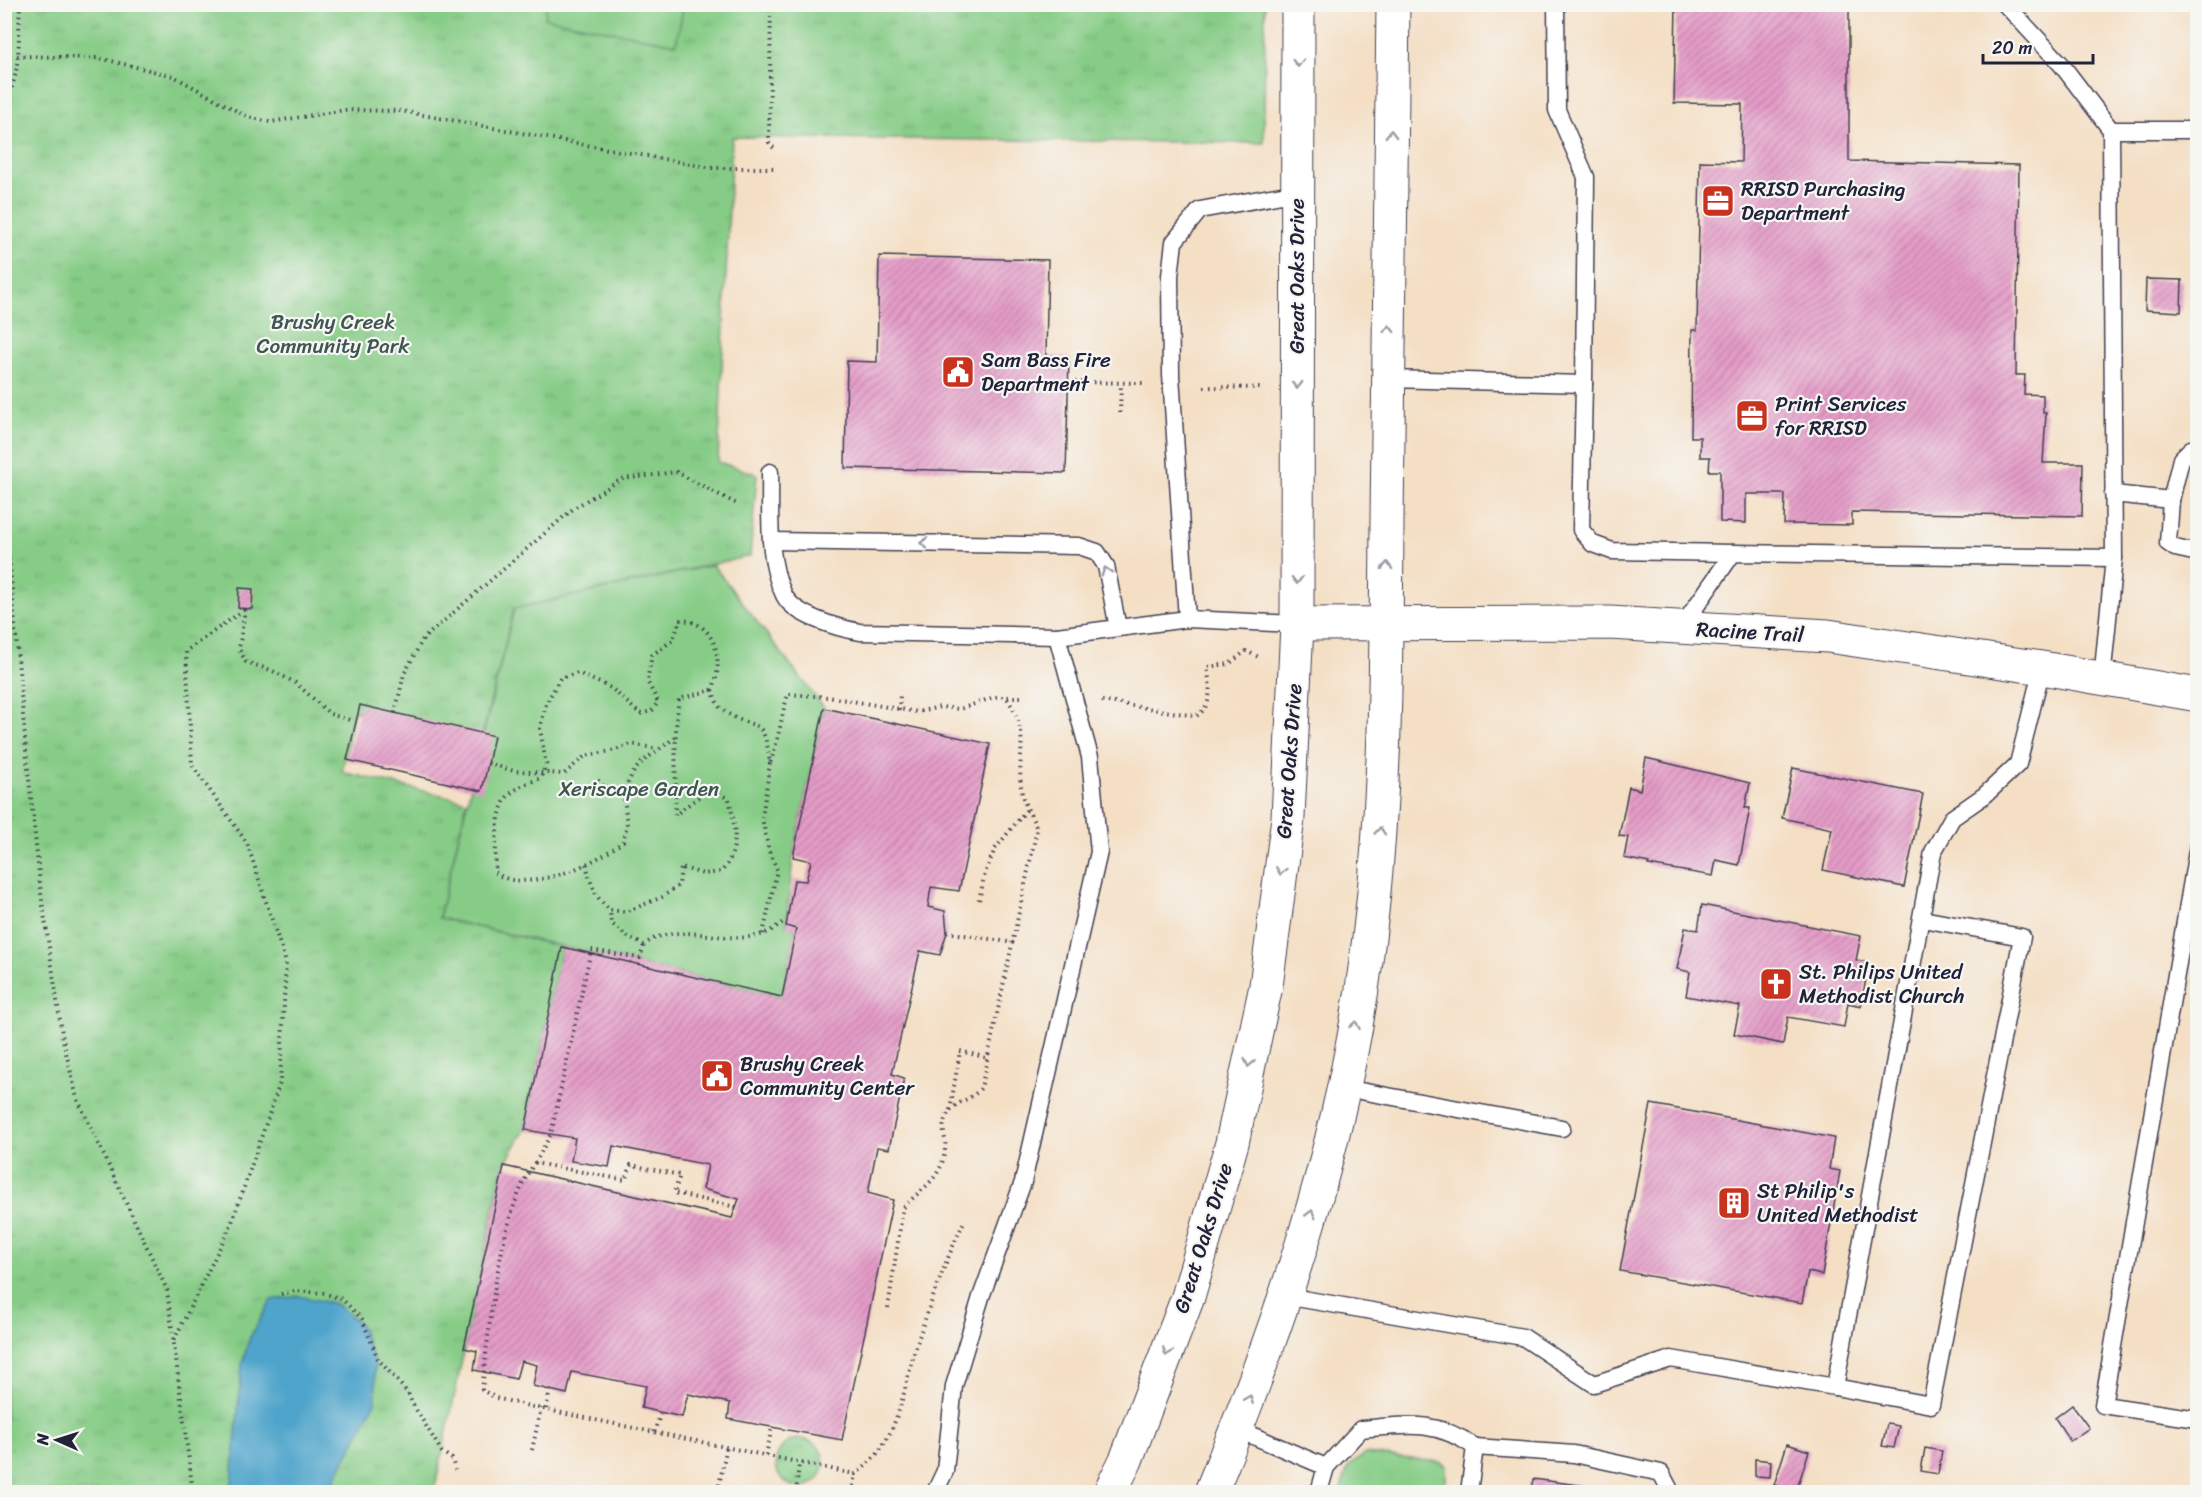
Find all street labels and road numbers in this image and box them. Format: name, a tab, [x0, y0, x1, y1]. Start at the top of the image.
street label: Great Oaks Drive	[1278, 198, 1316, 354]
street label: Racine Trail	[1695, 610, 1806, 654]
street label: Great Oaks Drive	[1265, 682, 1313, 840]
street label: Great Oaks Drive	[1162, 1158, 1244, 1318]

